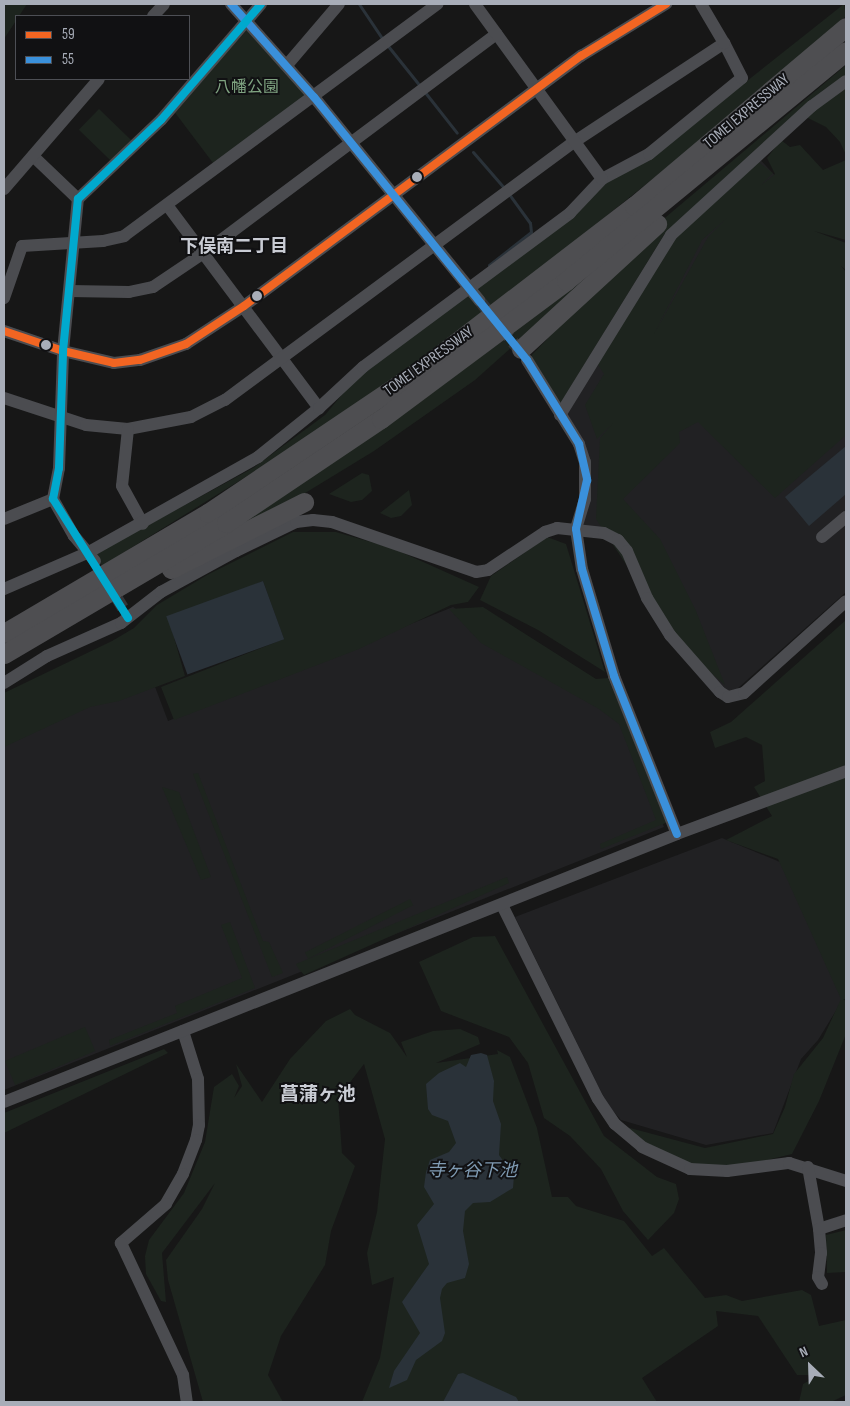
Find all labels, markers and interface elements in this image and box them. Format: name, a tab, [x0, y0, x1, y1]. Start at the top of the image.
legend	[15, 15, 190, 80]
text: 59	[62, 25, 75, 44]
text: 55	[62, 50, 74, 69]
street label: TOMEI EXPRESSWAY	[700, 70, 794, 154]
park label: 八幡公園	[215, 78, 279, 98]
unlabelled marker	[412, 172, 422, 182]
district label: 下俣南二丁目	[180, 236, 288, 258]
unlabelled marker	[252, 291, 262, 301]
street label: TOMEI EXPRESSWAY	[380, 323, 478, 401]
unlabelled marker	[41, 340, 51, 350]
district label: 菖蒲ヶ池	[280, 1084, 356, 1106]
water label: 寺ヶ谷下池	[427, 1160, 517, 1182]
north arrow	[785, 1341, 835, 1391]
text: N	[797, 1343, 811, 1361]

